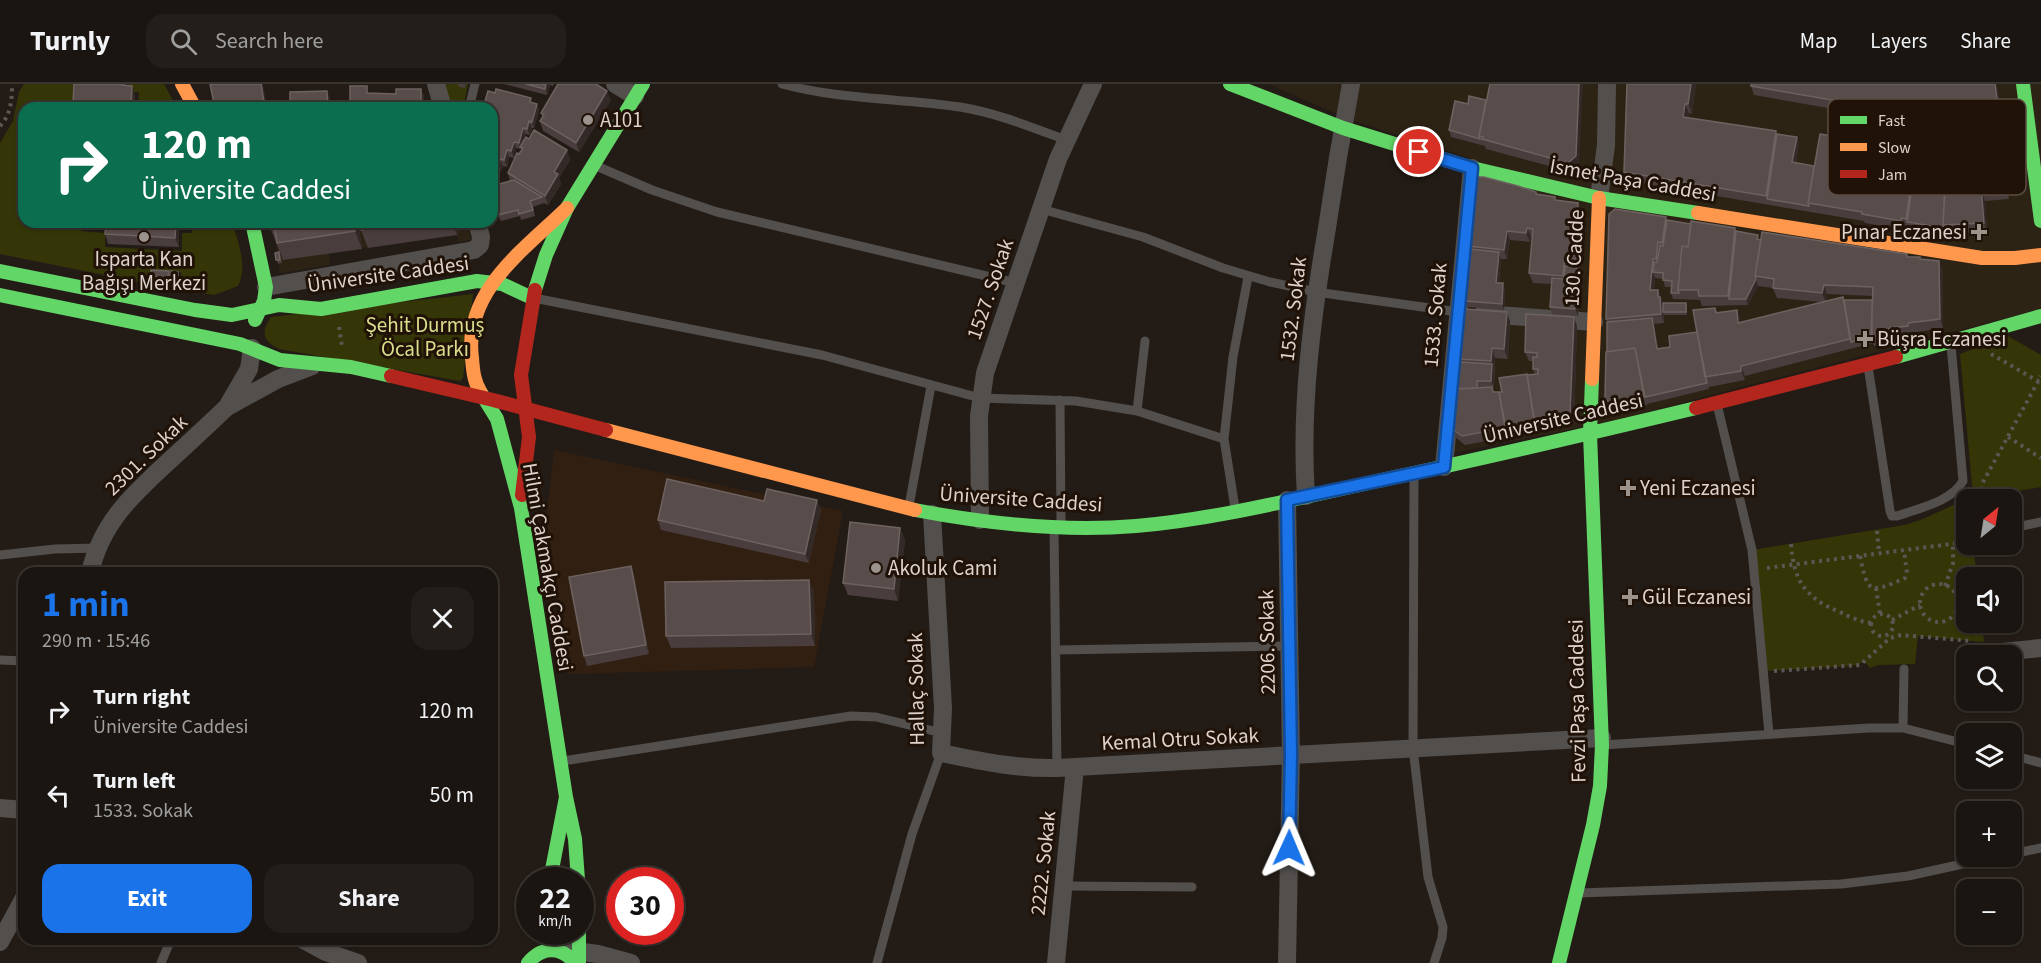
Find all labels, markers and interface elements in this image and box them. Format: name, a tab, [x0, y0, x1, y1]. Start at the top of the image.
search box	[146, 14, 566, 68]
text: Turnly	[30, 21, 110, 61]
icon: search	[167, 25, 200, 58]
text: Search here	[215, 25, 324, 57]
text: Map	[1800, 26, 1837, 56]
text: Layers	[1870, 26, 1927, 56]
text: Share	[1960, 26, 2011, 56]
legend	[1828, 99, 2026, 195]
place label: A101	[600, 105, 643, 135]
text: Fast	[1878, 110, 1906, 132]
marker: A101	[581, 113, 595, 127]
text: 120 m	[141, 115, 252, 175]
icon: right	[42, 126, 120, 204]
pin	[1393, 126, 1444, 177]
icon: arrive	[1402, 135, 1435, 168]
text: Slow	[1878, 137, 1911, 159]
street label: İsmet Paşa Caddesi	[1547, 151, 1719, 209]
text: Jam	[1878, 164, 1907, 186]
text: Üniversite Caddesi	[141, 171, 351, 210]
street label: 130. Cadde	[1556, 209, 1592, 307]
place label: Pınar Eczanesi	[1841, 217, 1967, 247]
marker: Pınar Eczanesi	[1972, 225, 1986, 239]
marker: Isparta Kan Bağışı Merkezi	[137, 230, 151, 244]
street label: 1527. Sokak	[959, 234, 1021, 343]
place label: Isparta Kan Bağışı Merkezi	[82, 244, 206, 298]
street label: Üniversite Caddesi	[305, 248, 471, 300]
street label: 1532. Sokak	[1272, 254, 1314, 363]
street label: 1533. Sokak	[1415, 261, 1455, 369]
park label: Şehit Durmuş Öcal Parkı	[366, 310, 485, 364]
place label: Büşra Eczanesi	[1877, 324, 2006, 354]
marker: Büşra Eczanesi	[1858, 332, 1872, 346]
street label: Üniversite Caddesi	[1480, 385, 1646, 451]
street label: 2301. Sokak	[98, 407, 195, 502]
street label: Hilmi Çakmakçı Caddesi	[515, 460, 581, 674]
place label: Yeni Eczanesi	[1639, 473, 1756, 503]
street label: Üniversite Caddesi	[939, 478, 1103, 520]
marker: Yeni Eczanesi	[1621, 481, 1635, 495]
north arrow	[1956, 489, 2022, 555]
map controls	[1956, 489, 2022, 945]
place label: Akoluk Cami	[888, 553, 997, 583]
marker: Akoluk Cami	[869, 561, 883, 575]
button: sound	[1956, 567, 2022, 633]
text: 1 min	[42, 579, 130, 630]
place label: Gül Eczanesi	[1642, 582, 1751, 612]
button: close	[411, 587, 474, 650]
street label: 2206. Sokak	[1251, 589, 1283, 695]
marker: Gül Eczanesi	[1623, 590, 1637, 604]
street label: Fevzi Paşa Caddesi	[1561, 619, 1593, 783]
text: 290 m · 15:46	[42, 627, 150, 655]
street label: Hallaç Sokak	[900, 632, 932, 746]
button: search	[1956, 645, 2022, 711]
text: Turn right	[93, 681, 190, 713]
icon: right	[42, 695, 75, 728]
text: 120 m	[419, 695, 474, 727]
text: Üniversite Caddesi	[93, 713, 248, 741]
street label: Kemal Otru Sokak	[1100, 720, 1260, 758]
button: layers	[1956, 723, 2022, 789]
text: Turn left	[93, 765, 175, 797]
icon: left	[42, 779, 75, 812]
text: 50 m	[429, 779, 474, 811]
text: 1533. Sokak	[93, 797, 193, 825]
button: +	[1956, 801, 2022, 867]
street label: 2222. Sokak	[1023, 809, 1063, 917]
position arrow	[1257, 816, 1321, 880]
button: Exit	[42, 864, 252, 933]
button: Share	[264, 864, 474, 933]
speed limit sign: 30	[606, 867, 684, 945]
text: 22	[539, 877, 571, 920]
button: −	[1956, 879, 2022, 945]
text: km/h	[538, 911, 572, 932]

